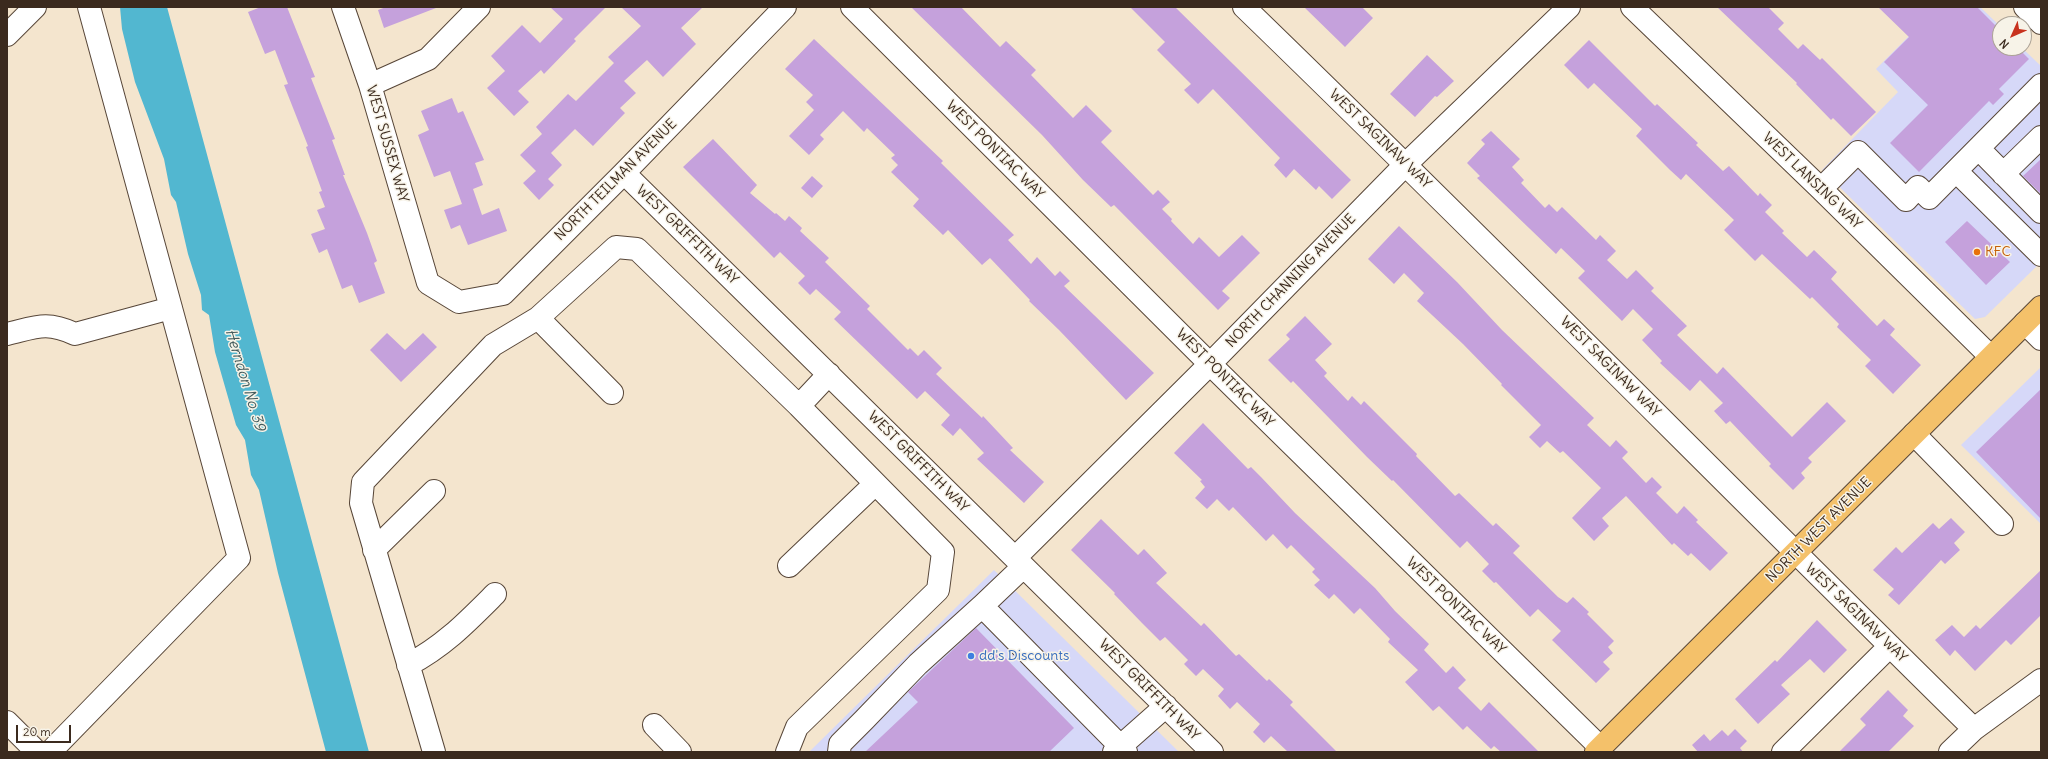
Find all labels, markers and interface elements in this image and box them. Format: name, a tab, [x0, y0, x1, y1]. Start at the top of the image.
north arrow	[1992, 16, 2032, 56]
text: N	[1997, 36, 2012, 51]
street label: WEST SUSSEX WAY	[362, 83, 412, 205]
street label: WEST SAGINAW WAY	[1326, 86, 1434, 192]
street label: WEST PONTIAC WAY	[942, 97, 1048, 203]
street label: NORTH TEILMAN AVENUE	[552, 116, 680, 244]
street label: WEST LANSING WAY	[1759, 129, 1865, 233]
street label: WEST GRIFFITH WAY	[632, 182, 742, 288]
street label: NORTH CHANNING AVENUE	[1223, 211, 1359, 351]
place label: KFC	[1985, 244, 2011, 260]
marker: KFC	[1972, 247, 1982, 257]
street label: WEST SAGINAW WAY	[1556, 313, 1664, 421]
street label: WEST PONTIAC WAY	[1172, 325, 1278, 431]
water label: Herndon No. 39	[221, 327, 269, 433]
street label: WEST GRIFFITH WAY	[864, 408, 972, 516]
street label: NORTH WEST AVENUE	[1763, 474, 1875, 586]
street label: WEST PONTIAC WAY	[1403, 554, 1509, 658]
street label: WEST SAGINAW WAY	[1802, 560, 1910, 666]
street label: WEST GRIFFITH WAY	[1095, 636, 1203, 744]
place label: dd's Discounts	[979, 648, 1069, 664]
marker: dd's Discounts	[966, 651, 976, 661]
scale bar	[18, 717, 73, 743]
text: 20 m	[23, 724, 51, 739]

